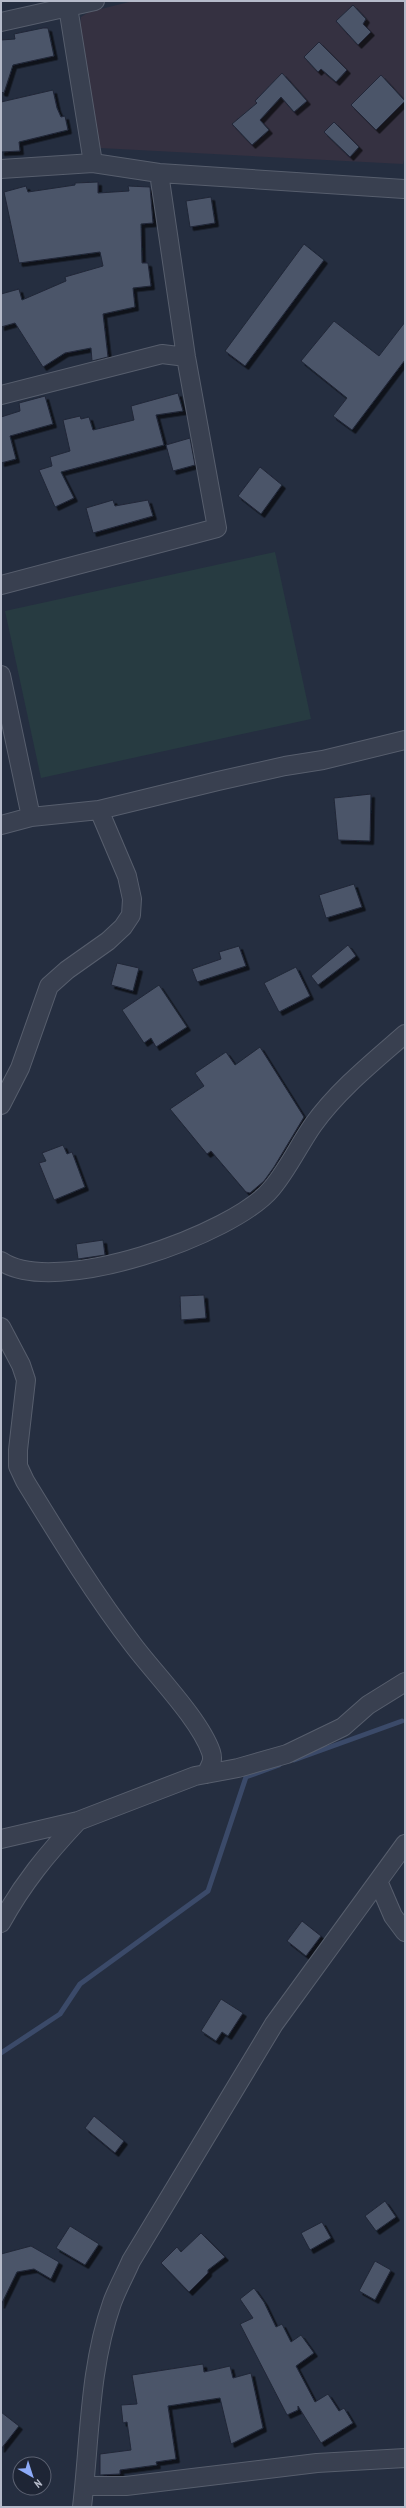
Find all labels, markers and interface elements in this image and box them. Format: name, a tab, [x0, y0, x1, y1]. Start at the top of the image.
north arrow	[12, 2456, 52, 2496]
text: N	[32, 2476, 45, 2491]

